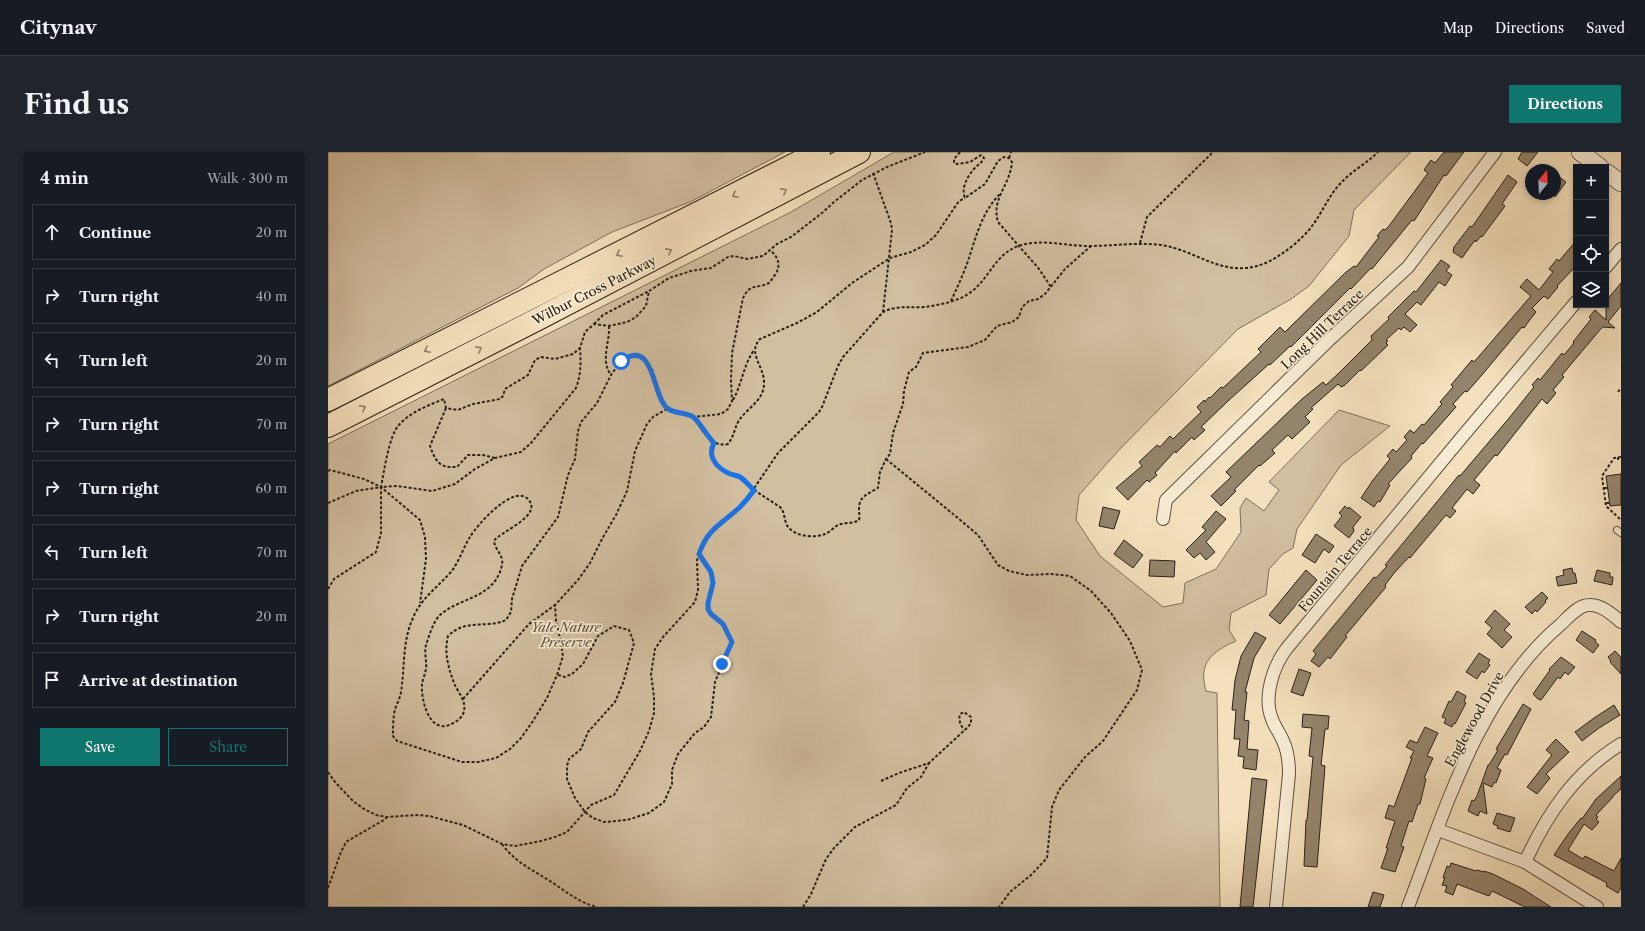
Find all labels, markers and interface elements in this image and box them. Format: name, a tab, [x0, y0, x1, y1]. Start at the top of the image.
text: Citynav	[20, 16, 97, 39]
text: Map	[1443, 19, 1473, 37]
text: Directions	[1495, 19, 1564, 37]
text: Saved	[1586, 19, 1625, 37]
button: Directions	[1509, 85, 1621, 123]
text: Find us	[24, 87, 129, 121]
north arrow	[1525, 164, 1561, 200]
map controls	[1573, 164, 1609, 308]
button: +	[1573, 164, 1609, 200]
text: 4 min	[40, 168, 89, 188]
text: Walk · 300 m	[207, 170, 288, 186]
one-way arrow	[780, 188, 787, 196]
one-way arrow	[731, 190, 739, 198]
button: −	[1573, 200, 1609, 236]
icon: ahead	[41, 221, 63, 243]
text: Continue	[79, 223, 151, 242]
text: 20 m	[256, 224, 287, 240]
button: locate	[1573, 236, 1609, 272]
one-way arrow	[665, 248, 672, 256]
one-way arrow	[615, 249, 623, 257]
street label: Wilbur Cross Parkway	[529, 251, 659, 329]
button: layers	[1573, 272, 1609, 308]
icon: right	[41, 285, 63, 307]
street label: Long Hill Terrace	[1277, 286, 1367, 372]
text: Turn right	[79, 287, 159, 306]
text: 40 m	[256, 288, 287, 304]
one-way arrow	[424, 345, 432, 353]
one-way arrow	[475, 346, 482, 354]
icon: left	[41, 349, 63, 371]
text: Turn left	[79, 351, 148, 370]
text: 20 m	[256, 352, 287, 368]
route start	[612, 352, 630, 370]
one-way arrow	[359, 405, 366, 413]
icon: right	[41, 413, 63, 435]
text: Turn right	[79, 415, 159, 434]
text: 70 m	[257, 416, 287, 432]
icon: right	[41, 477, 63, 499]
text: Turn right	[79, 479, 159, 498]
text: 60 m	[256, 480, 287, 496]
street label: Fountain Terrace	[1295, 523, 1375, 615]
icon: left	[41, 541, 63, 563]
text: Turn left	[79, 543, 148, 562]
text: 70 m	[257, 544, 287, 560]
icon: right	[41, 605, 63, 627]
text: Turn right	[79, 607, 159, 626]
text: 20 m	[256, 608, 287, 624]
park label: Yale Nature Preserve	[531, 619, 602, 650]
route end	[713, 655, 731, 673]
icon: arrive	[41, 669, 63, 691]
street label: Englewood Drive	[1441, 669, 1507, 769]
text: Arrive at destination	[79, 671, 238, 690]
button: Save	[40, 728, 160, 766]
button: Share	[168, 728, 288, 766]

